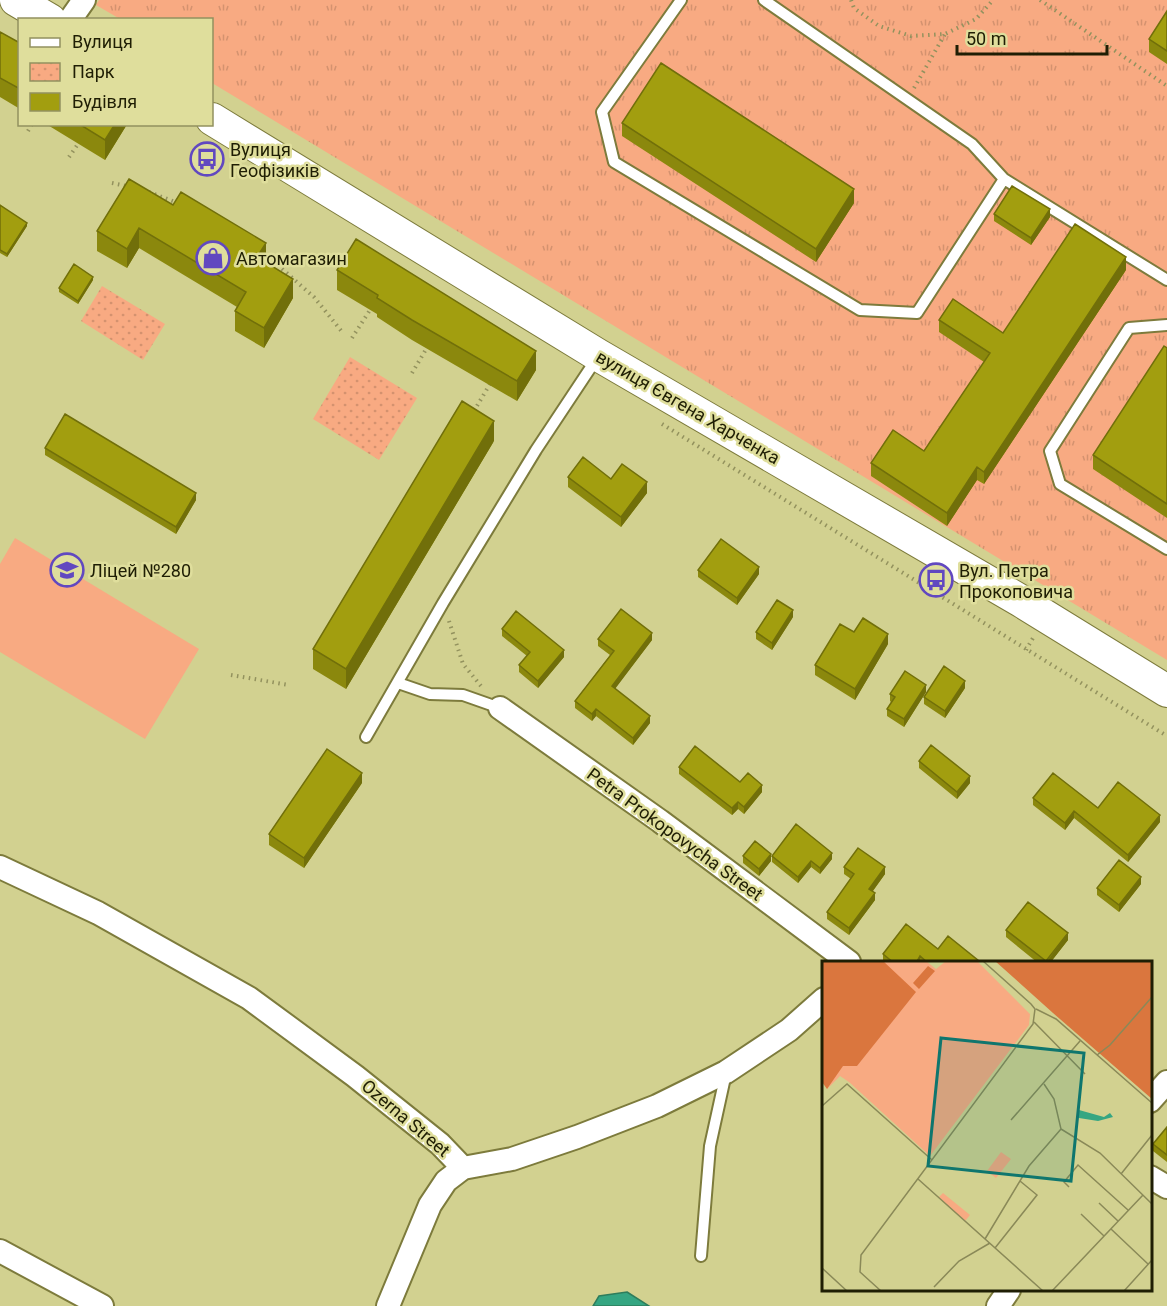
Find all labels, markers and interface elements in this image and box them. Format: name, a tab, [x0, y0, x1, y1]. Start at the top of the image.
legend	[18, 18, 213, 126]
scale bar	[957, 18, 1107, 56]
text: 50 m	[966, 28, 1006, 49]
text: Вулиця	[72, 31, 133, 52]
text: Парк	[72, 61, 115, 82]
text: Будівля	[72, 91, 137, 112]
place label: Вулиця Геофізиків	[230, 139, 320, 181]
bus stop icon: Вулиця Геофізиків	[189, 141, 225, 177]
shop icon: Автомагазин	[195, 240, 231, 276]
place label: Автомагазин	[236, 248, 347, 269]
street label: вулиця Євгена Харченка	[592, 346, 784, 468]
school or university icon: Ліцей №280	[49, 552, 85, 588]
place label: Ліцей №280	[90, 560, 191, 581]
place label: Вул. Петра Прокоповича	[959, 560, 1073, 602]
bus stop icon: Вул. Петра Прокоповича	[918, 562, 954, 598]
street label: Petra Prokopovycha Street	[583, 763, 767, 905]
inset map	[822, 961, 1152, 1291]
street label: Ozerna Street	[358, 1075, 454, 1161]

